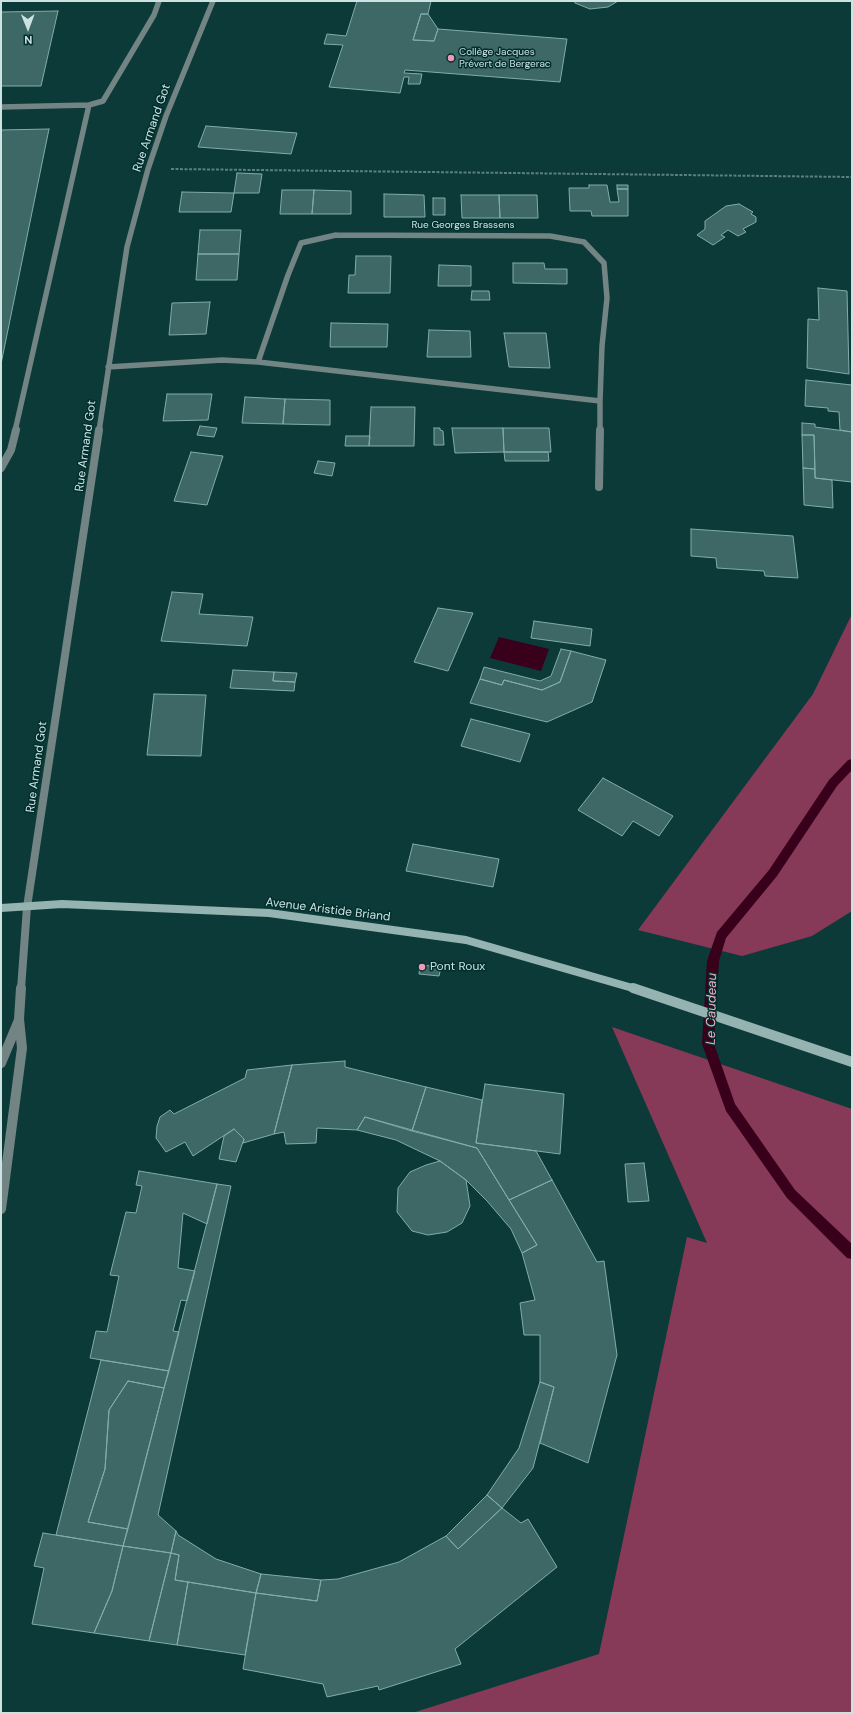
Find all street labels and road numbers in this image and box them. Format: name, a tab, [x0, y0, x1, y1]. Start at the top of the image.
street label: Rue Armand Got	[130, 82, 174, 174]
street label: Rue Georges Brassens	[411, 219, 515, 231]
street label: Rue Armand Got	[72, 399, 100, 493]
street label: Rue Armand Got	[23, 720, 51, 814]
street label: Avenue Aristide Briand	[265, 895, 391, 925]

